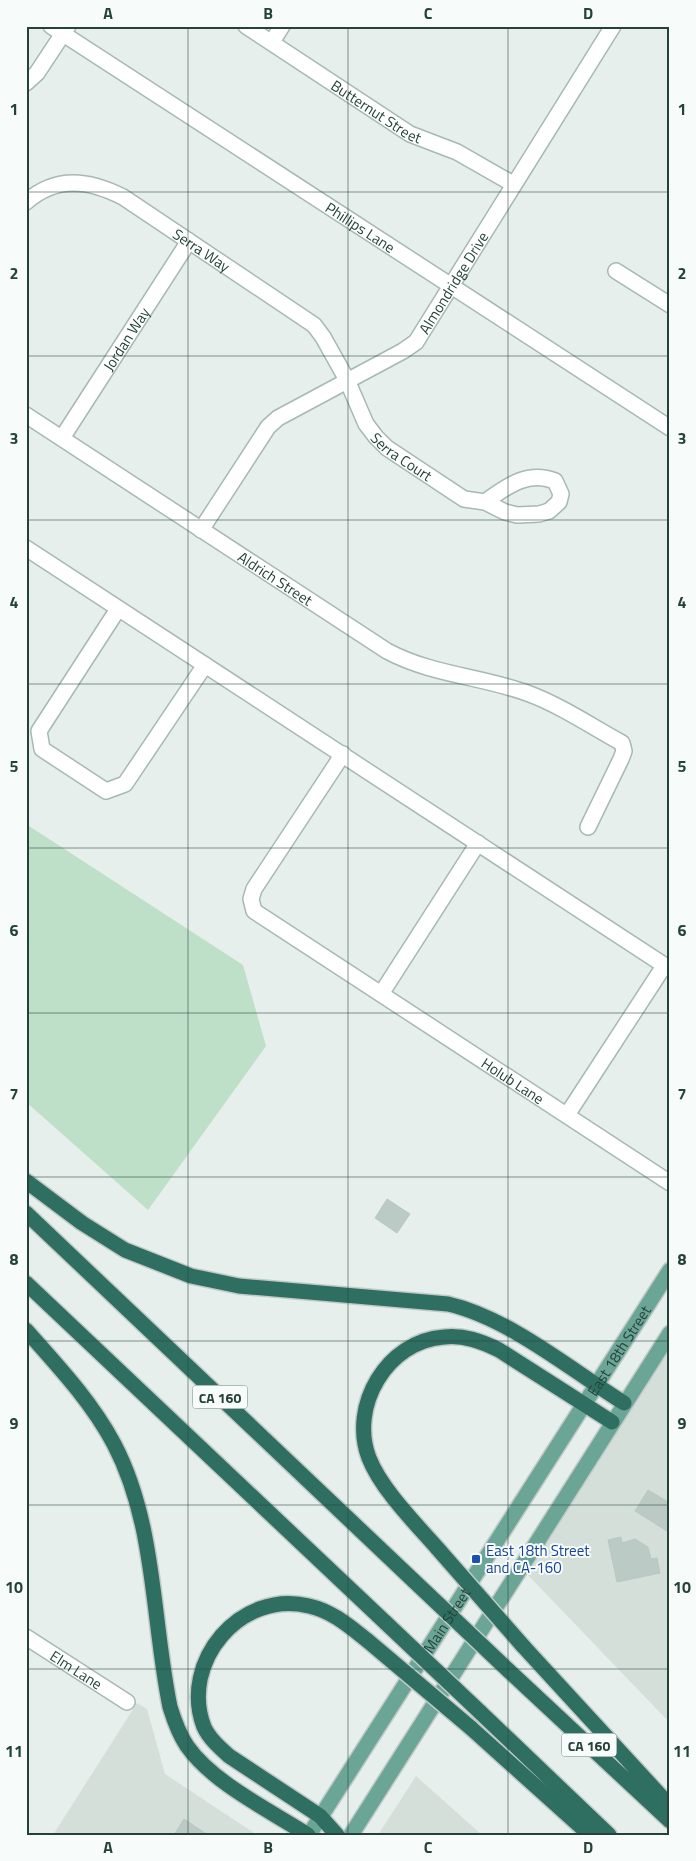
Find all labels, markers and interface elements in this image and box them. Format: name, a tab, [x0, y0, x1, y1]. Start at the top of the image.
text: A	[103, 1, 113, 25]
text: B	[263, 1, 273, 25]
text: C	[424, 1, 433, 25]
text: D	[583, 1, 593, 25]
street label: Butternut Street	[327, 74, 426, 149]
text: 1	[10, 97, 18, 121]
text: 1	[678, 97, 686, 121]
street label: Phillips Lane	[321, 196, 400, 258]
street label: Serra Way	[169, 222, 235, 277]
street label: Almondridge Drive	[412, 227, 494, 338]
text: 2	[10, 261, 18, 285]
text: 2	[678, 261, 686, 285]
street label: Jordan Way	[97, 302, 155, 375]
text: 3	[10, 426, 18, 450]
text: 3	[678, 426, 686, 450]
street label: Serra Court	[366, 427, 438, 487]
street label: Aldrich Street	[233, 545, 318, 611]
text: 4	[10, 590, 19, 614]
text: 4	[678, 590, 687, 614]
text: 5	[10, 754, 19, 778]
text: 5	[678, 754, 687, 778]
text: 6	[10, 918, 19, 942]
text: 6	[678, 918, 687, 942]
street label: Holub Lane	[477, 1051, 549, 1109]
text: 7	[10, 1082, 18, 1106]
text: 7	[678, 1082, 686, 1106]
text: 8	[10, 1247, 19, 1271]
text: 8	[678, 1247, 687, 1271]
street label: East 18th Street	[581, 1300, 657, 1400]
road number: CA 160	[192, 1385, 248, 1408]
text: 9	[10, 1411, 19, 1435]
text: 9	[678, 1411, 687, 1435]
place label: East 18th Street and CA-160	[486, 1539, 590, 1579]
marker: East 18th Street and CA-160	[470, 1553, 482, 1565]
text: 10	[5, 1575, 23, 1599]
text: 10	[673, 1575, 691, 1599]
street label: Main Street	[417, 1582, 476, 1657]
street label: Elm Lane	[46, 1644, 107, 1695]
road number: CA 160	[562, 1734, 616, 1756]
text: 11	[5, 1739, 23, 1763]
text: 11	[673, 1739, 691, 1763]
text: A	[103, 1835, 113, 1859]
text: B	[263, 1835, 273, 1859]
text: C	[424, 1835, 433, 1859]
text: D	[583, 1835, 593, 1859]

